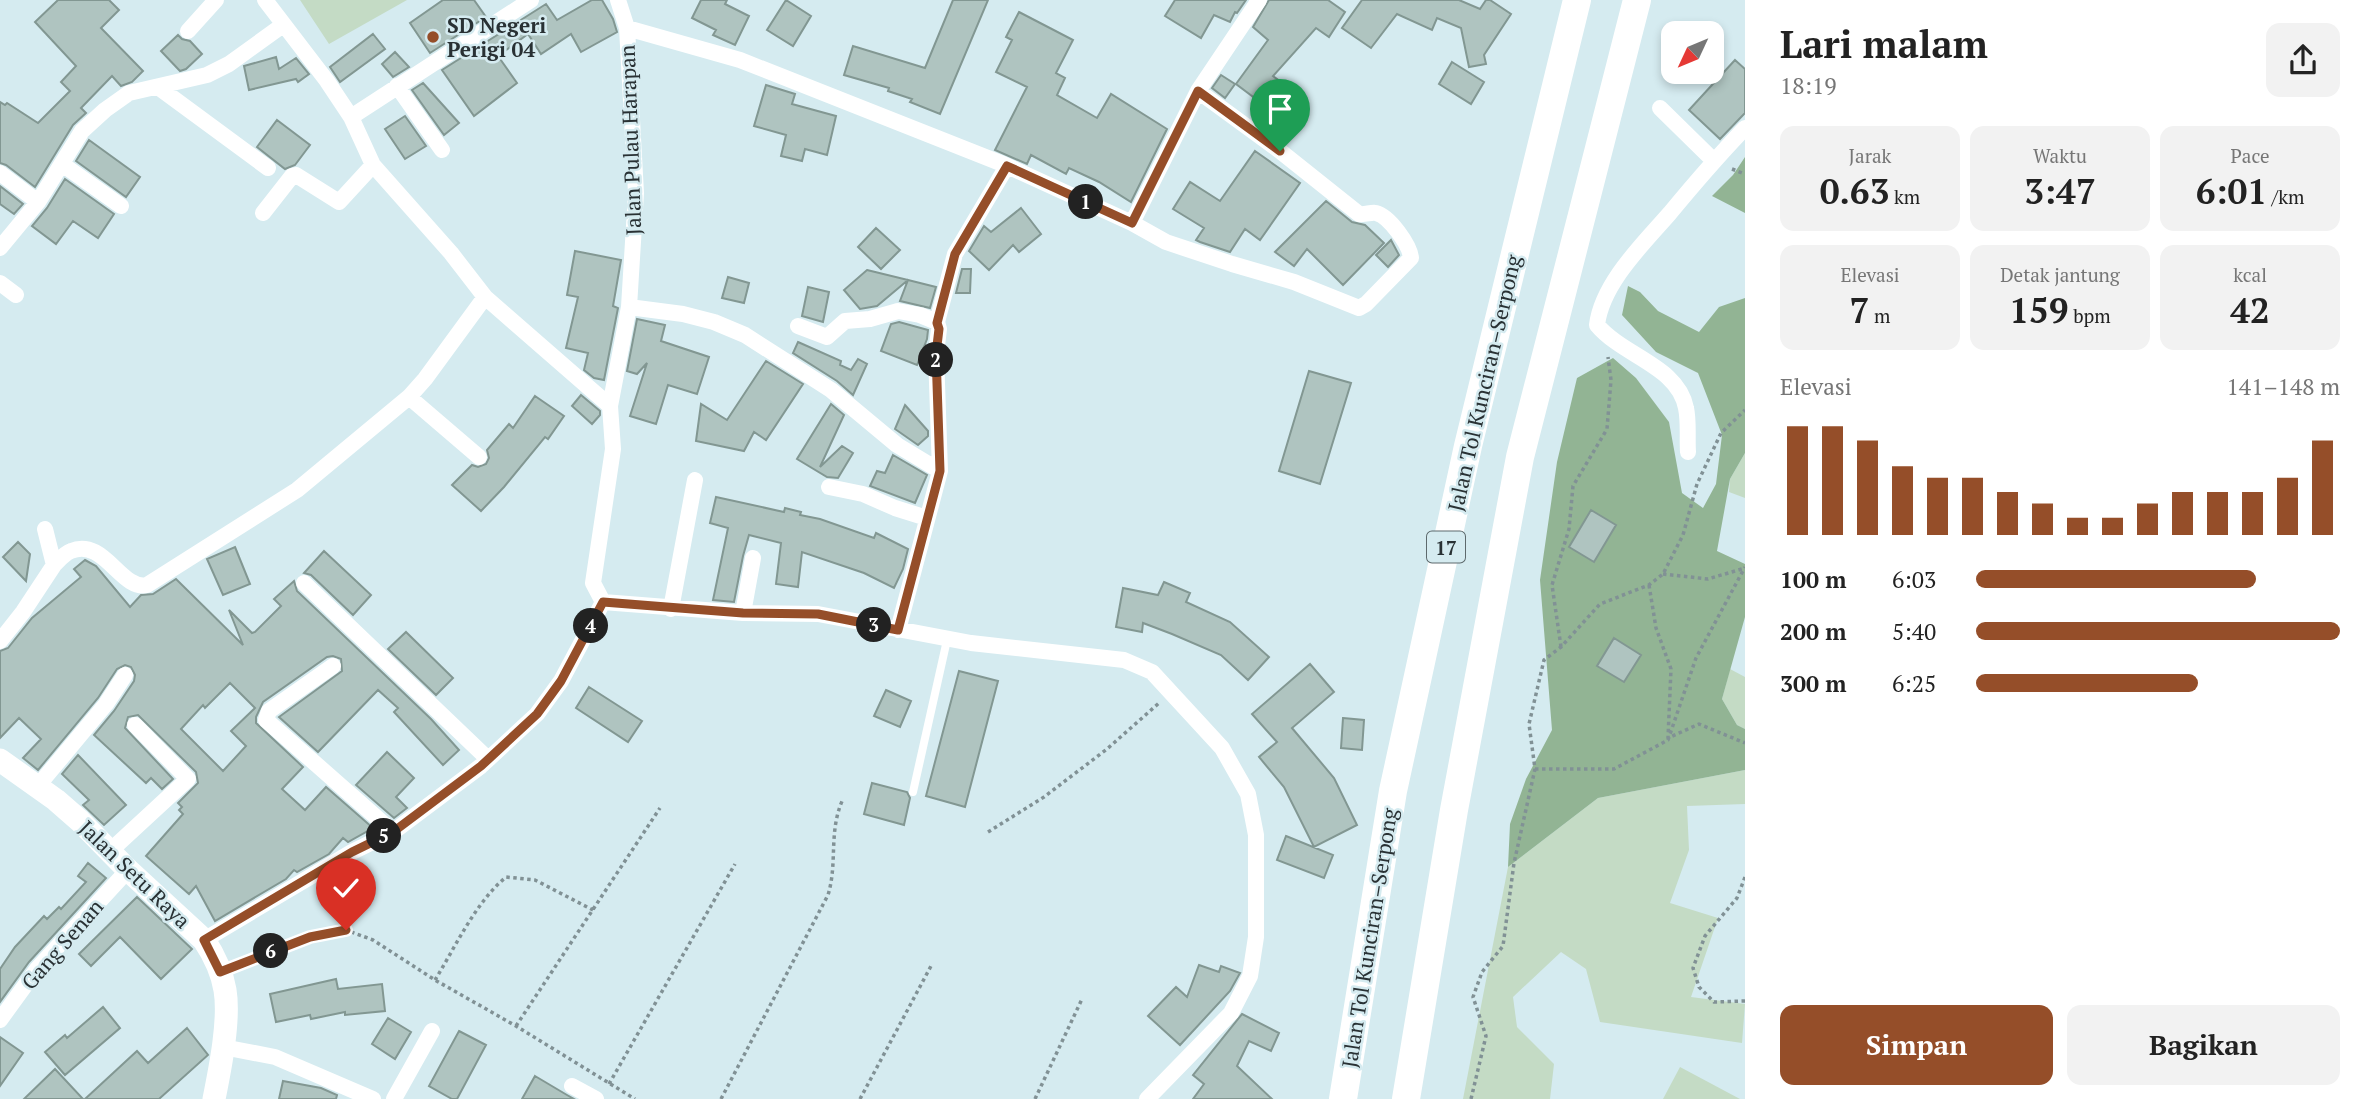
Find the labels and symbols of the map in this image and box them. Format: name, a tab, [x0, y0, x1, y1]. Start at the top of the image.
place label: SD Negeri Perigi 04	[447, 11, 546, 63]
north arrow	[1661, 21, 1724, 84]
marker: SD Negeri Perigi 04	[425, 29, 441, 45]
street label: Jalan Pulau Harapan	[613, 44, 647, 236]
pin	[1250, 79, 1310, 151]
pin: 1	[1068, 184, 1104, 220]
street label: Jalan Tol Kunciran–Serpong	[1441, 251, 1527, 514]
pin: 2	[918, 342, 954, 378]
road number: 17	[1427, 532, 1465, 562]
pin: 4	[574, 608, 608, 644]
pin: 3	[856, 608, 892, 642]
street label: Jalan Tol Kunciran–Serpong	[1335, 805, 1403, 1070]
street label: Jalan Setu Raya	[73, 814, 197, 934]
pin: 5	[366, 818, 402, 854]
pin	[316, 858, 376, 930]
street label: Gang Senan	[15, 893, 109, 995]
pin: 6	[254, 934, 288, 968]

